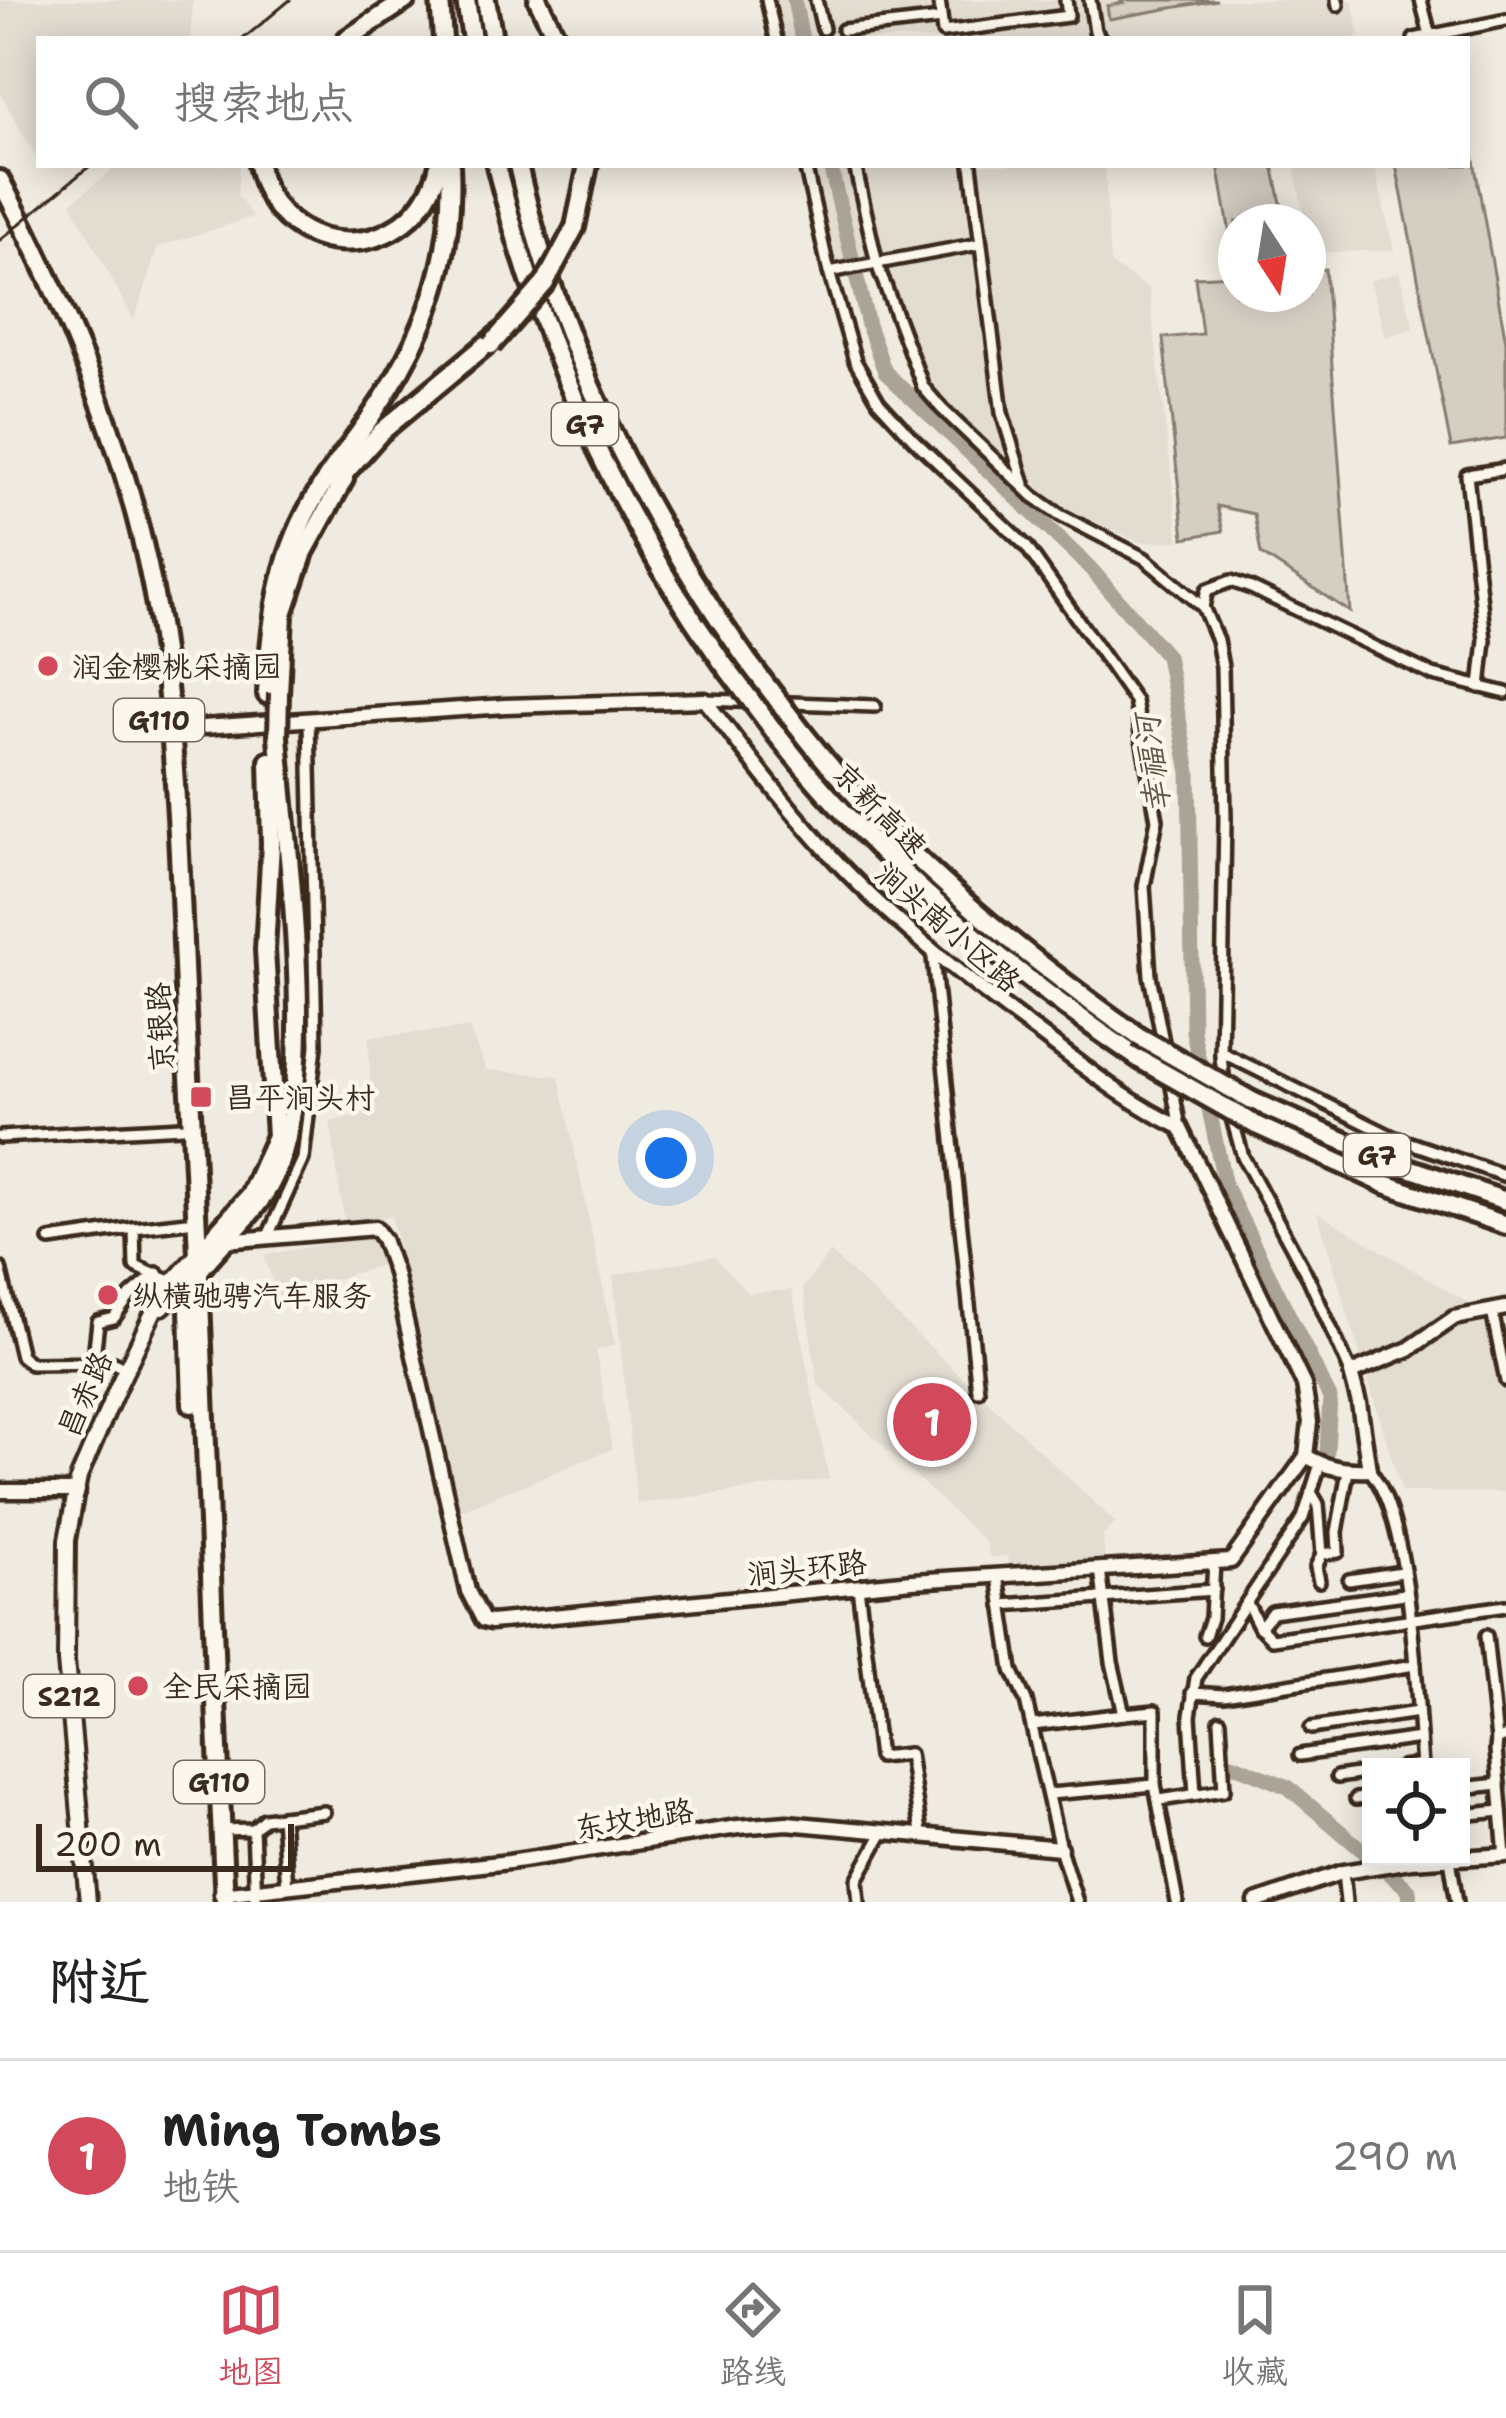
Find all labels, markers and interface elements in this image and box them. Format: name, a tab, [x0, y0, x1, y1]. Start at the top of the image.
search box	[36, 36, 1470, 168]
icon: search	[78, 69, 144, 135]
text: 搜索地点	[174, 72, 354, 132]
north arrow	[1218, 204, 1326, 312]
road number: G7	[552, 403, 618, 445]
place label: 润金樱桃采摘园	[72, 646, 282, 687]
marker: 润金樱桃采摘园	[35, 653, 61, 679]
road number: G110	[114, 699, 204, 741]
water label: 幸福河	[1123, 707, 1180, 816]
street label: 京新高速	[824, 753, 936, 867]
street label: 涧头南小区路	[867, 852, 1029, 1002]
street label: 京银路	[137, 981, 183, 1073]
place label: 昌平涧头村	[225, 1077, 375, 1118]
marker: 昌平涧头村	[188, 1084, 214, 1110]
your location	[636, 1128, 696, 1188]
road number: G7	[1344, 1134, 1410, 1176]
place label: 纵横驰骋汽车服务	[132, 1275, 372, 1316]
marker: 纵横驰骋汽车服务	[95, 1282, 121, 1308]
street label: 昌赤路	[48, 1345, 122, 1443]
pin: 1	[893, 1377, 971, 1467]
street label: 涧头环路	[745, 1541, 869, 1595]
place label: 全民采摘园	[162, 1666, 312, 1707]
marker: 全民采摘园	[125, 1673, 151, 1699]
road number: S212	[24, 1675, 114, 1717]
map controls	[1362, 1758, 1470, 1866]
button: locate	[1362, 1758, 1470, 1866]
road number: G110	[174, 1761, 264, 1803]
street label: 东坟地路	[572, 1789, 696, 1849]
scale bar	[36, 1818, 294, 1871]
text: 200 m	[54, 1822, 162, 1867]
text: 附近	[48, 1947, 150, 2015]
text: Ming Tombs	[162, 2100, 442, 2160]
text: 1	[78, 2130, 96, 2182]
text: 290 m	[1332, 2130, 1458, 2182]
text: 地铁	[162, 2160, 240, 2212]
tab: 地图	[218, 2277, 284, 2394]
tab: 路线	[720, 2277, 786, 2394]
tab: 收藏	[1222, 2277, 1288, 2394]

